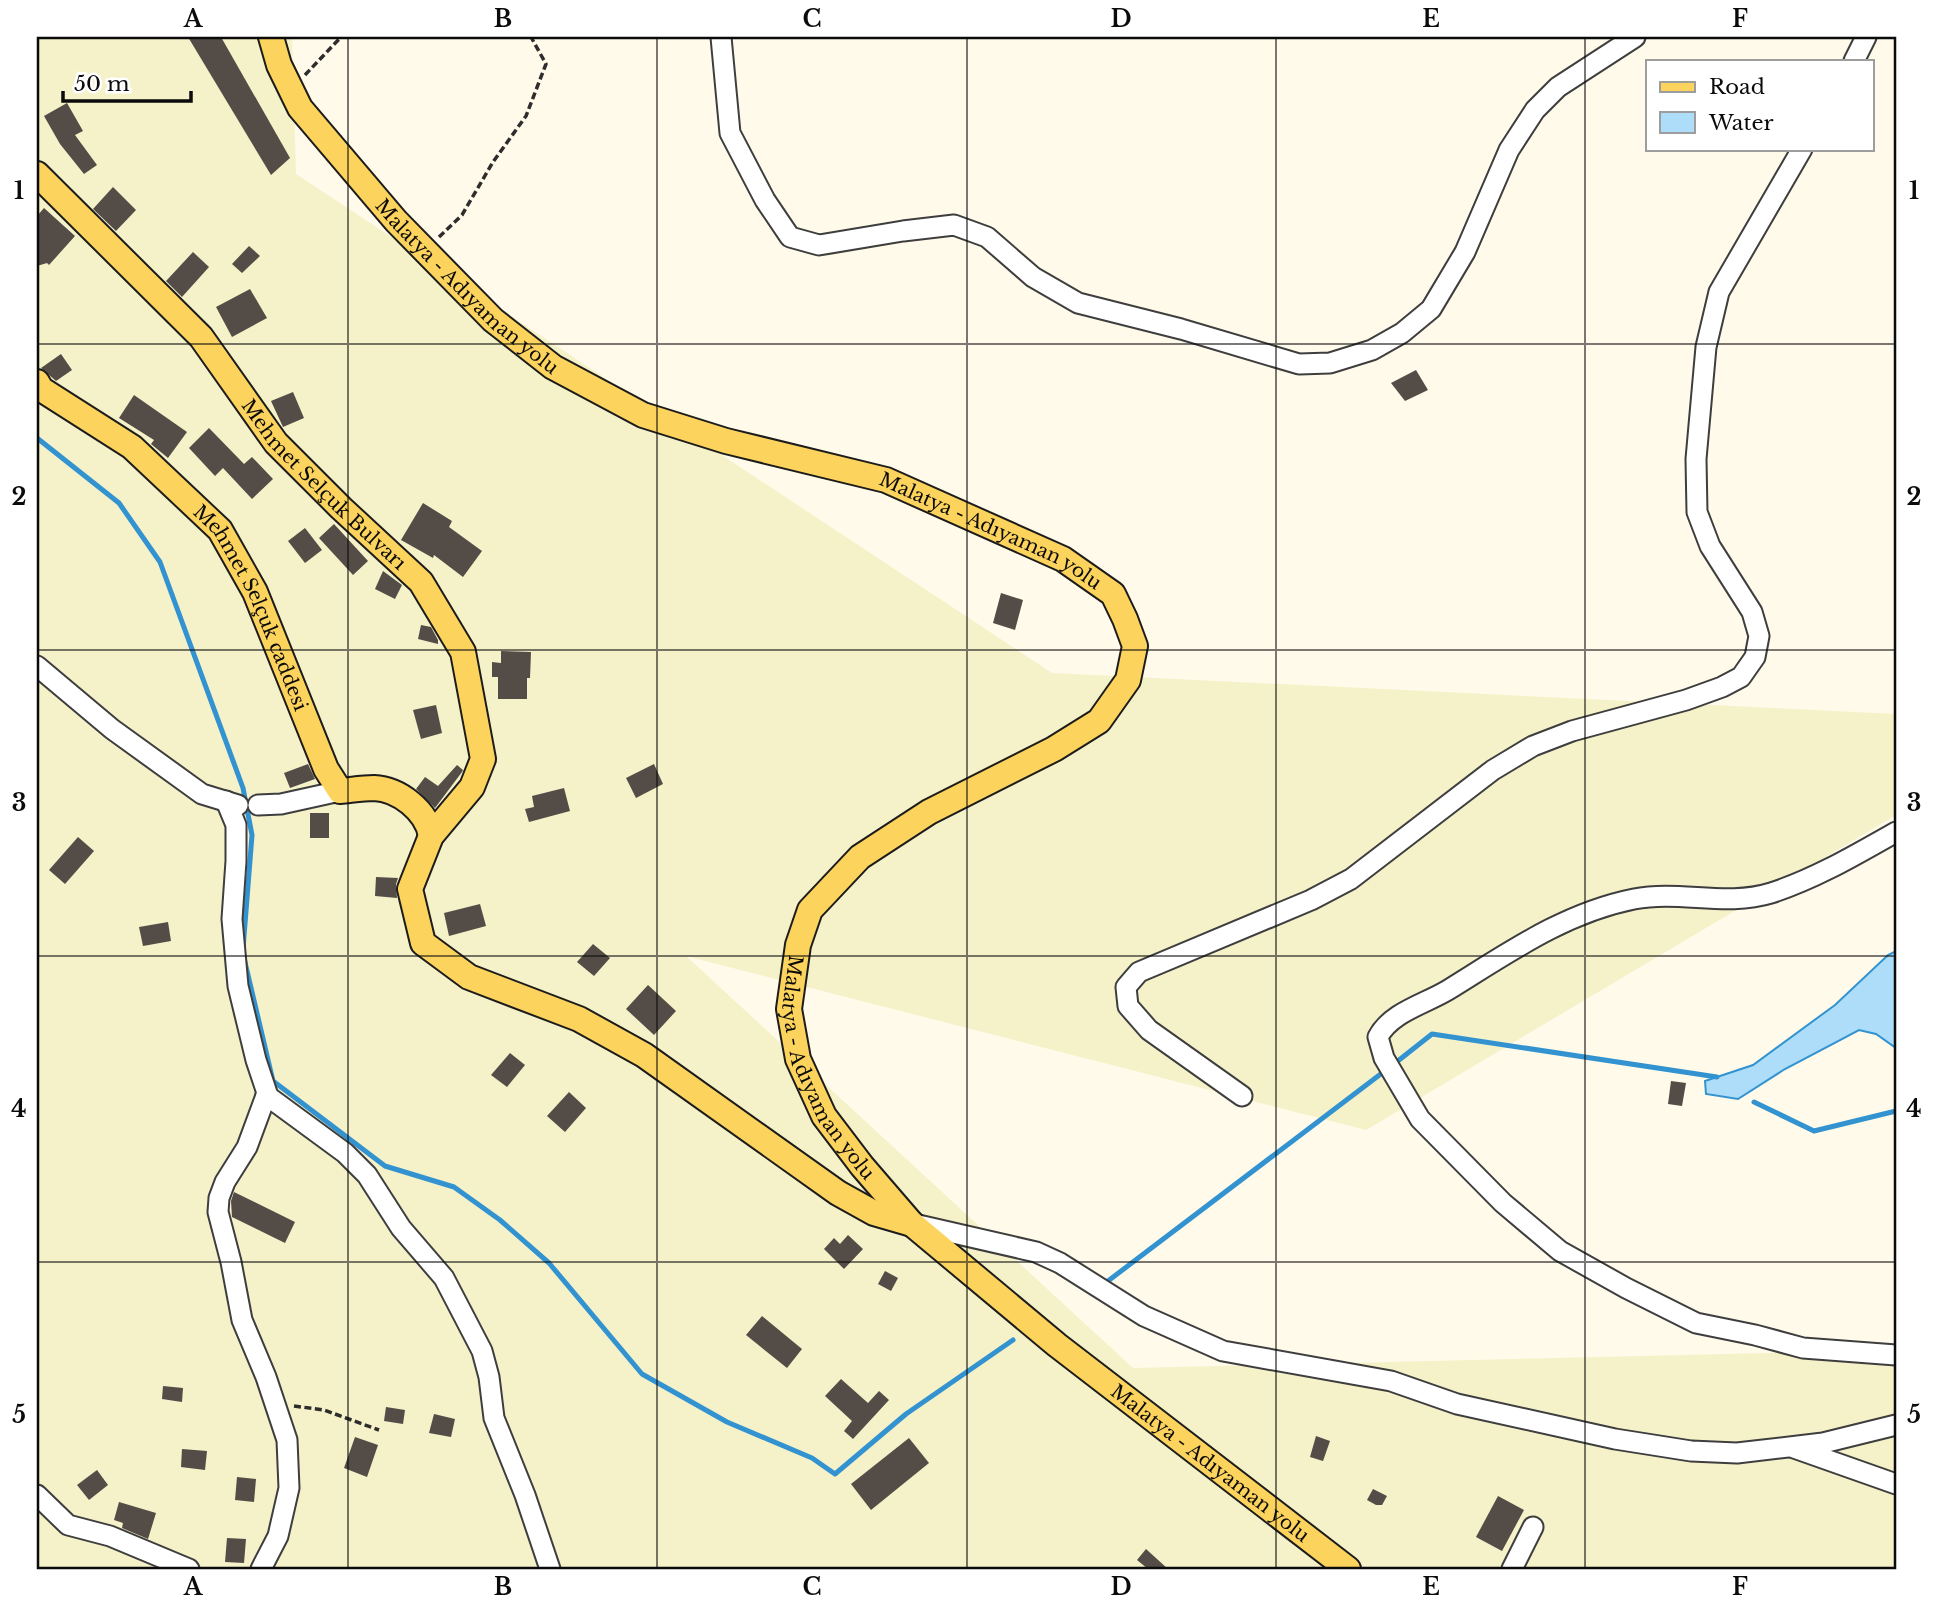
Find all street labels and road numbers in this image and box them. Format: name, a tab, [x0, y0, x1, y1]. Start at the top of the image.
street label: Malatya - Adıyaman yolu	[370, 194, 563, 379]
street label: Mehmet Selçuk Bulvarı	[237, 395, 411, 575]
street label: Malatya - Adıyaman yolu	[876, 468, 1106, 595]
street label: Mehmet Selçuk caddesi	[189, 500, 313, 715]
street label: Malatya - Adıyaman yolu	[777, 954, 880, 1185]
street label: Malatya - Adıyaman yolu	[1106, 1380, 1314, 1547]

